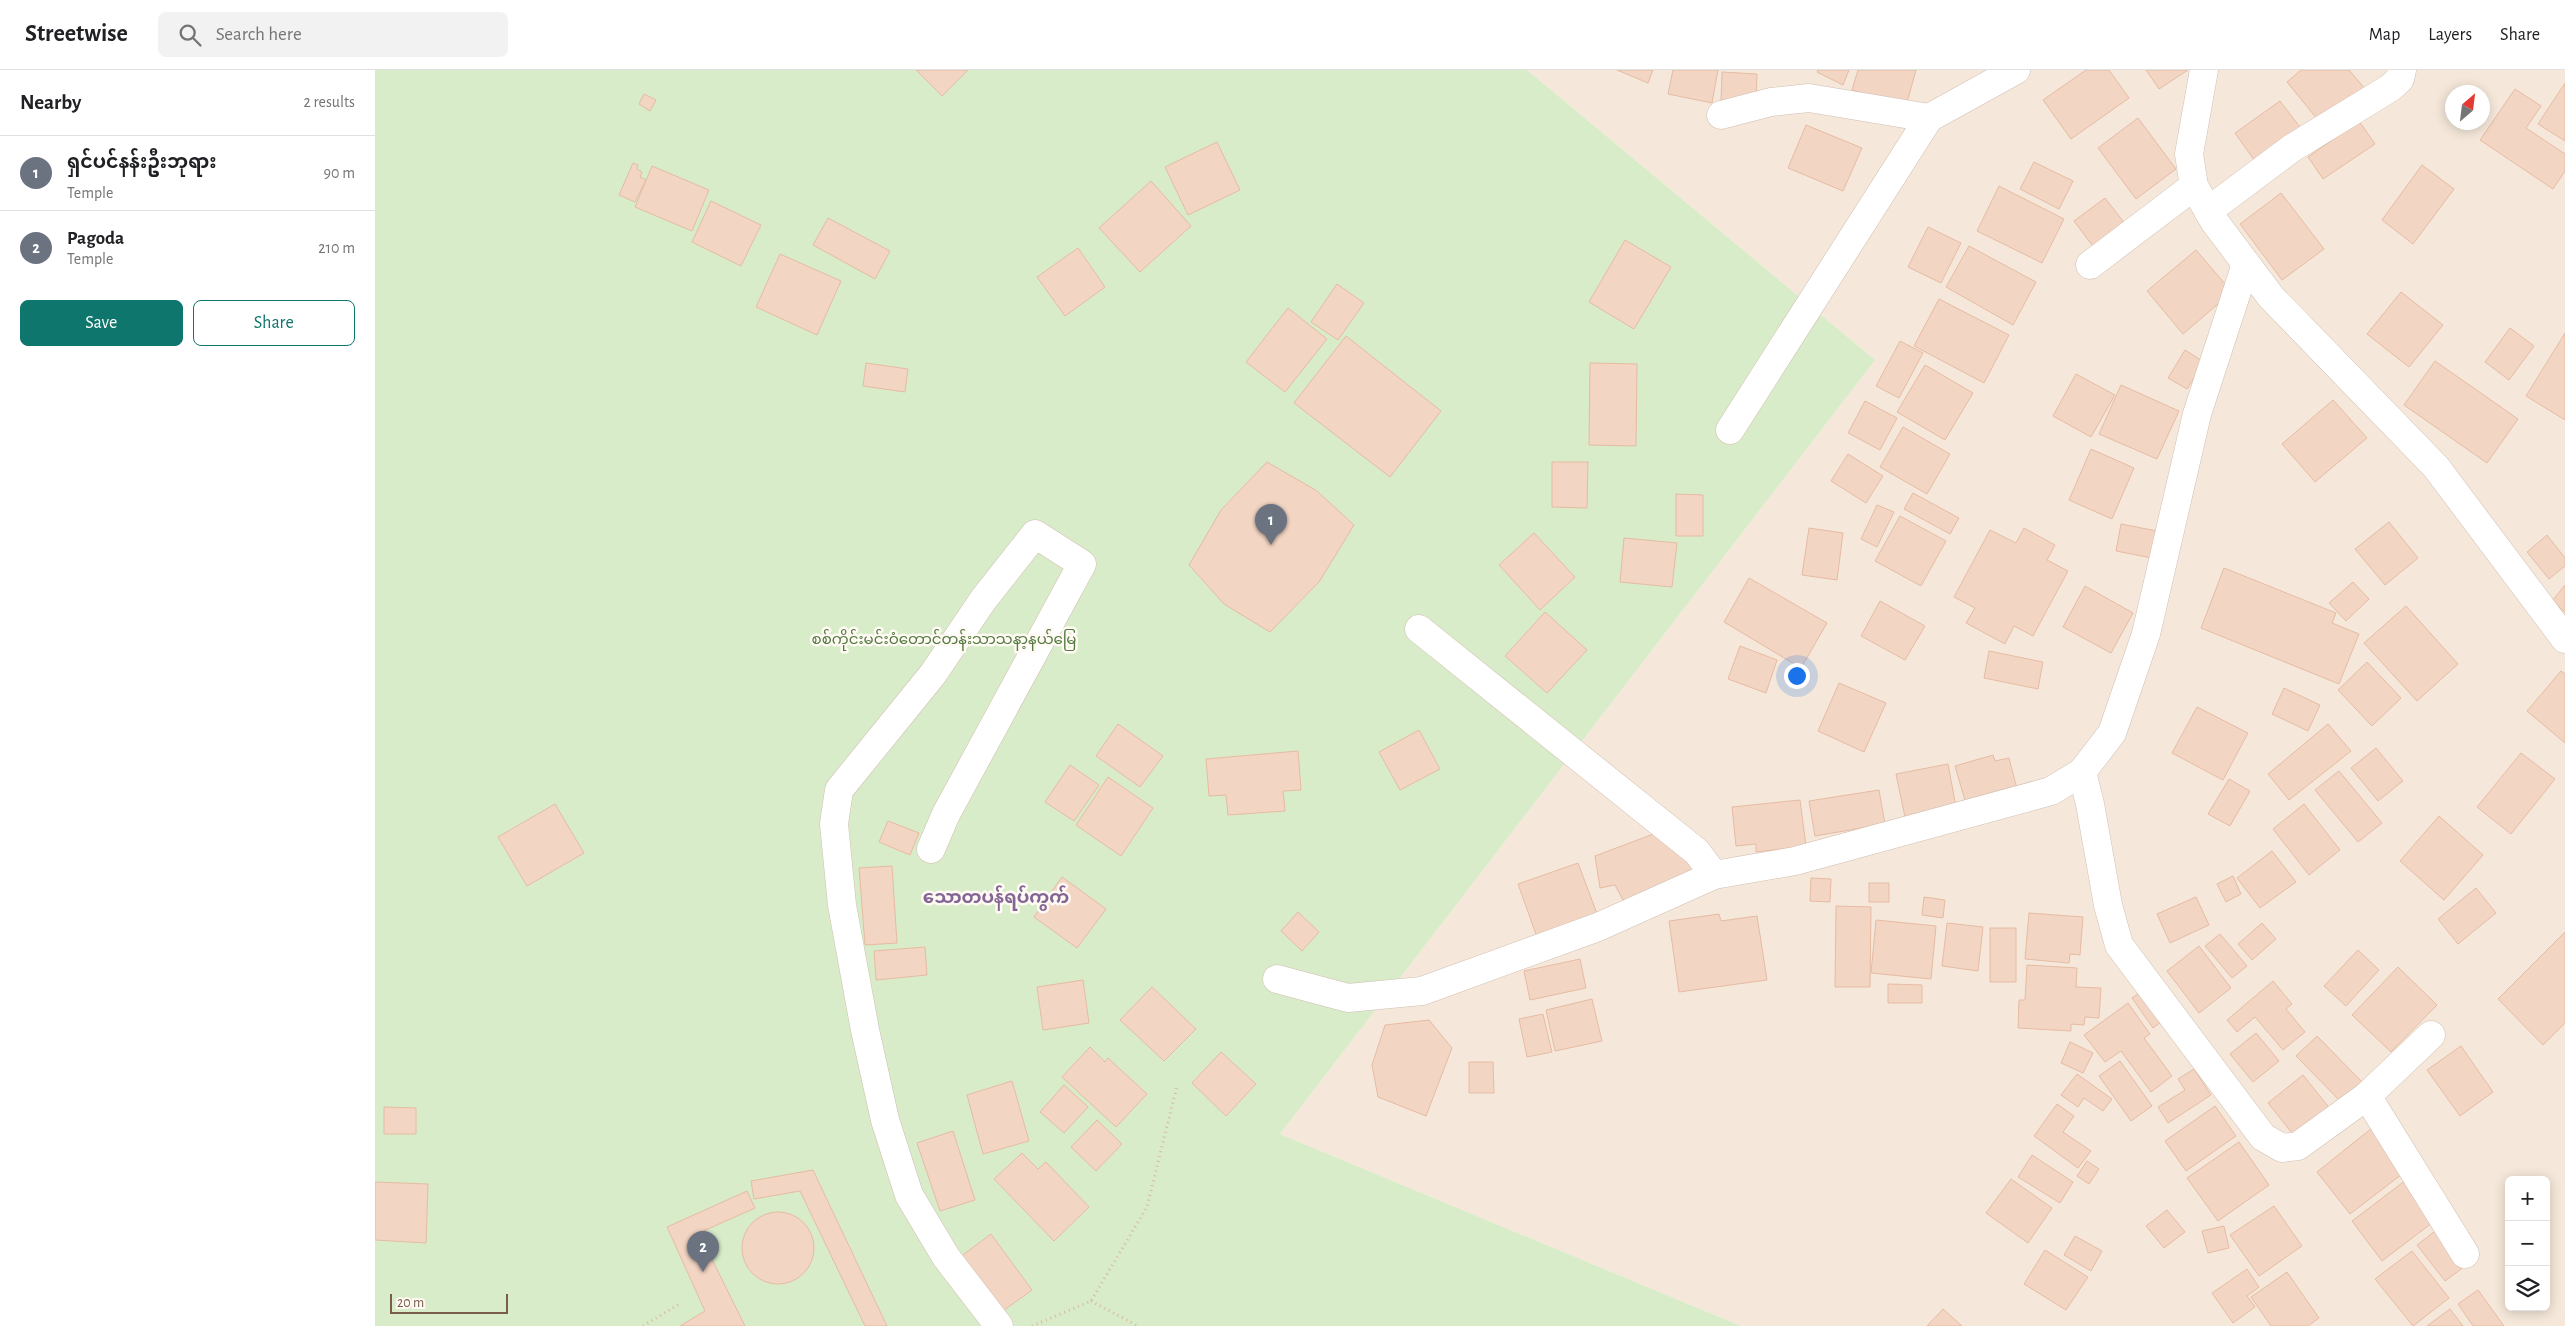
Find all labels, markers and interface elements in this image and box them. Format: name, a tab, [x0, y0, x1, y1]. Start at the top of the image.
search box	[158, 12, 508, 57]
icon: search	[176, 21, 204, 49]
text: Streetwise	[25, 22, 128, 46]
text: Search here	[216, 25, 302, 44]
text: Map	[2369, 26, 2400, 44]
text: Layers	[2428, 26, 2472, 44]
text: Share	[2500, 26, 2540, 44]
north arrow	[2445, 85, 2490, 130]
text: Nearby	[20, 92, 81, 113]
text: 2 results	[303, 94, 355, 110]
text: ရှင်ပင်နန်းဦးဘုရား	[67, 153, 217, 172]
text: 1	[33, 165, 39, 181]
text: 90 m	[324, 165, 355, 181]
text: Temple	[67, 185, 113, 201]
text: Pagoda	[67, 229, 124, 248]
text: 2	[32, 240, 40, 256]
text: 210 m	[318, 240, 355, 256]
text: Temple	[67, 251, 113, 267]
button: Save	[20, 300, 183, 346]
button: Share	[193, 300, 355, 346]
pin: 1	[1255, 504, 1287, 545]
park label: စစ်ကိုင်းမင်းဝံတောင်တန်းသာသနာ့နယ်မြေ	[812, 629, 1076, 651]
your location	[1784, 663, 1810, 689]
district label: သောတပန်ရပ်ကွက်	[923, 885, 1069, 911]
map controls	[2505, 1176, 2550, 1311]
button: +	[2505, 1176, 2550, 1221]
button: −	[2505, 1221, 2550, 1266]
pin: 2	[687, 1231, 719, 1272]
button: layers	[2505, 1266, 2550, 1311]
scale bar	[390, 1291, 507, 1314]
text: 20 m	[397, 1296, 424, 1310]

